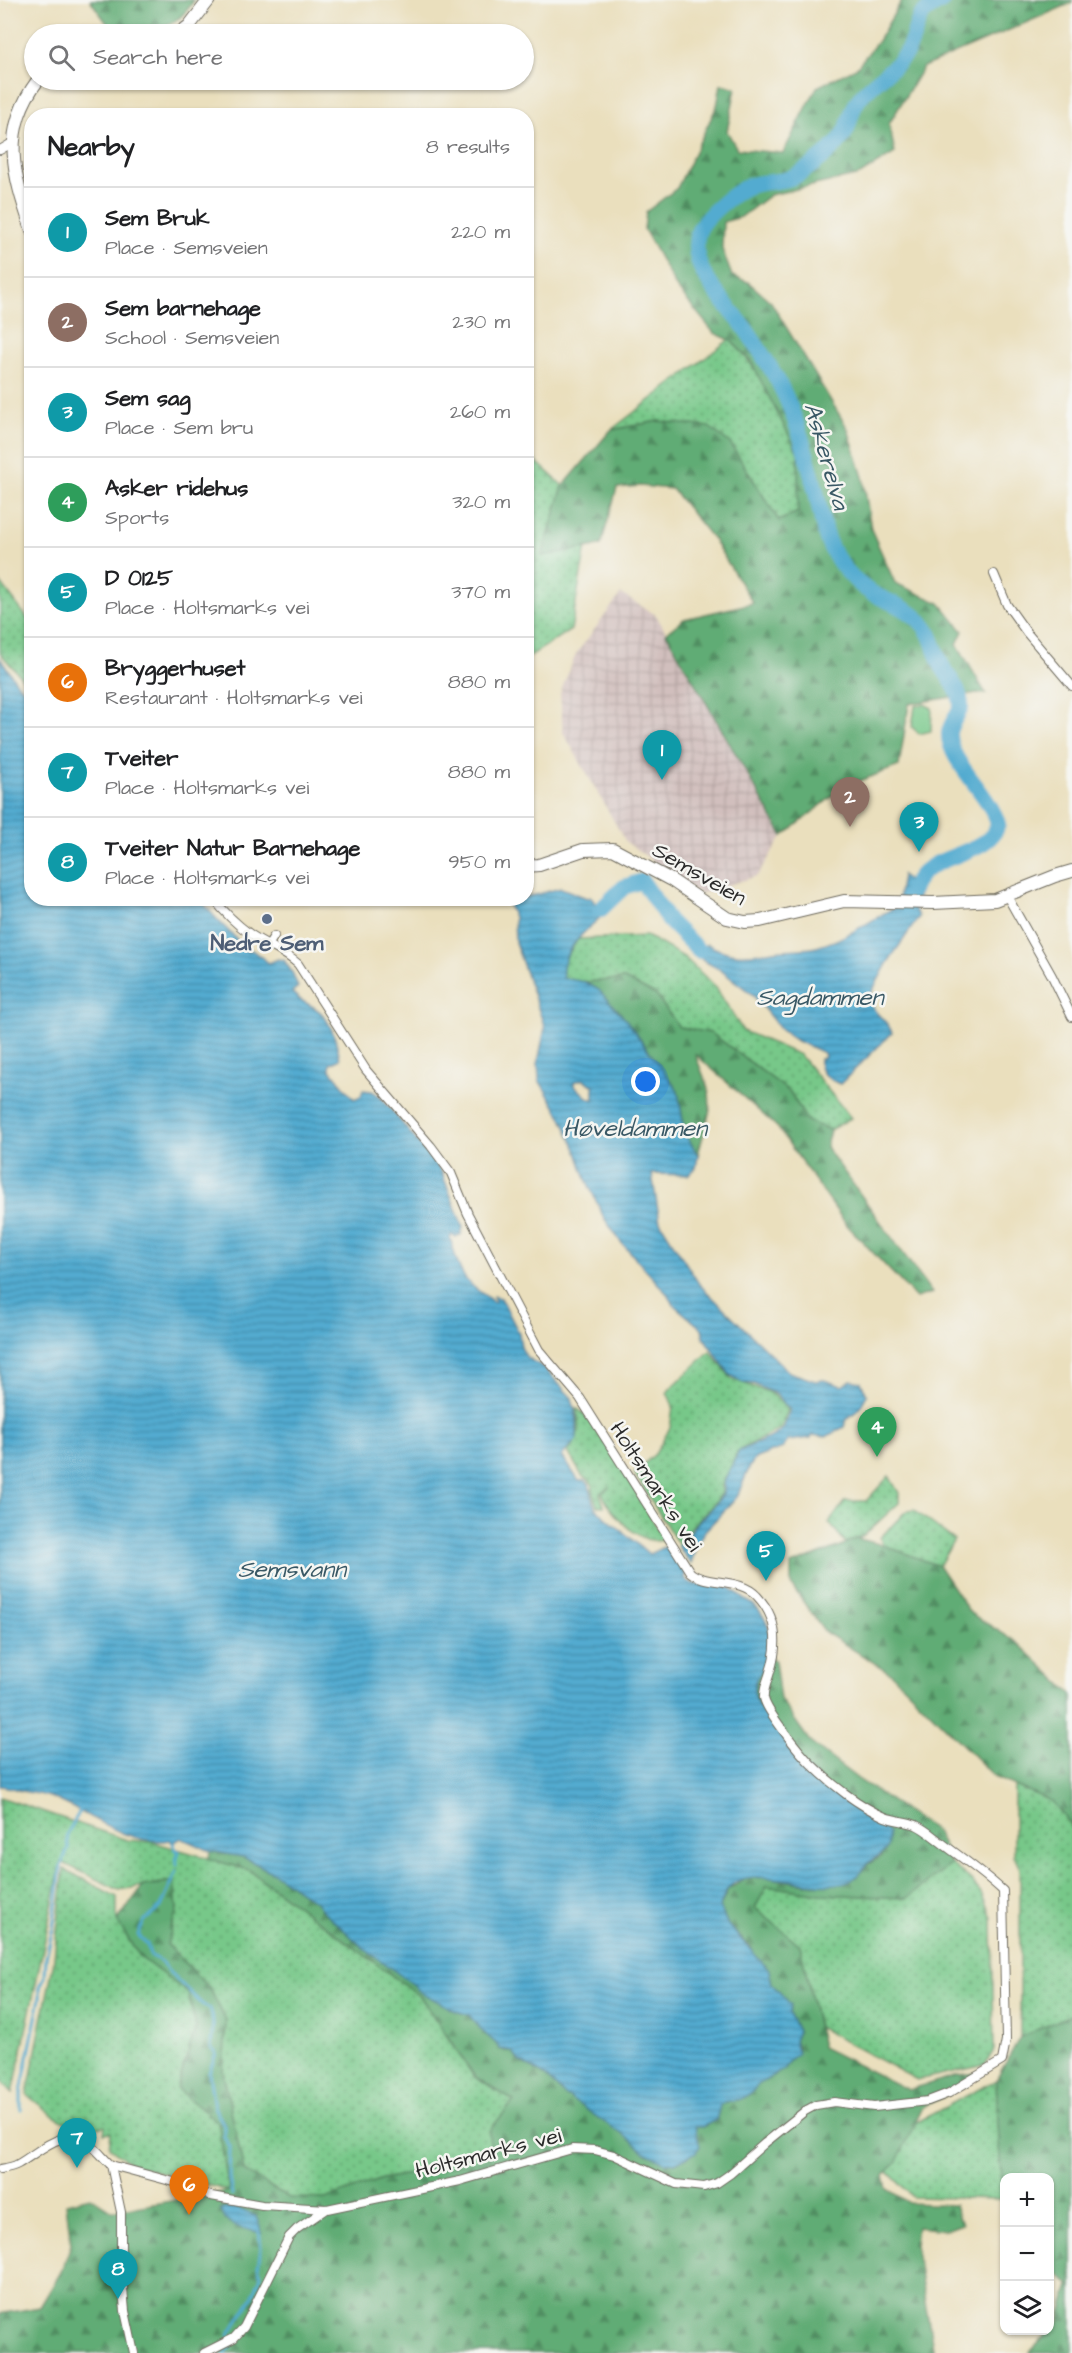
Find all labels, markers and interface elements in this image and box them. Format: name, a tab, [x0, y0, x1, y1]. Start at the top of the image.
search box	[24, 24, 534, 90]
icon: search	[45, 41, 78, 74]
text: Search here	[93, 42, 223, 73]
text: Nearby	[48, 129, 135, 165]
text: 8 results	[426, 133, 510, 161]
text: Sem Bruk	[105, 203, 209, 234]
text: 1	[66, 218, 69, 246]
text: 220 m	[451, 218, 510, 246]
text: Place · Semsveien	[105, 234, 268, 262]
text: Sem barnehage	[105, 293, 261, 324]
text: 2	[62, 308, 73, 336]
text: 230 m	[452, 308, 510, 336]
text: School · Semsveien	[105, 324, 279, 352]
text: Sem sag	[105, 383, 191, 414]
text: 3	[62, 398, 73, 426]
text: 260 m	[450, 398, 510, 426]
water label: Askerelva	[795, 399, 858, 515]
text: Place · Sem bru	[105, 414, 253, 442]
text: Asker ridehus	[105, 473, 248, 504]
text: 4	[61, 488, 74, 516]
text: 320 m	[452, 488, 510, 516]
text: Sports	[105, 504, 169, 532]
text: D 0125	[105, 563, 173, 594]
text: 5	[60, 578, 75, 606]
text: 370 m	[451, 578, 510, 606]
text: Place · Holtsmarks vei	[105, 594, 309, 622]
text: Bryggerhuset	[105, 653, 246, 684]
text: 6	[61, 668, 74, 696]
text: 880 m	[448, 668, 510, 696]
text: Restaurant · Holtsmarks vei	[105, 684, 363, 712]
pin: 1	[642, 730, 682, 780]
text: Tveiter	[105, 743, 178, 774]
text: 7	[61, 758, 74, 786]
text: 880 m	[448, 758, 510, 786]
text: Place · Holtsmarks vei	[105, 774, 309, 802]
pin: 2	[830, 778, 870, 827]
pin: 3	[900, 802, 938, 852]
text: Tveiter Natur Barnehage	[105, 833, 360, 864]
street label: Semsveien	[647, 835, 752, 914]
text: 8	[61, 848, 74, 876]
text: 950 m	[448, 848, 510, 876]
text: Place · Holtsmarks vei	[105, 864, 309, 892]
marker: Nedre Sem	[260, 912, 274, 926]
place label: Nedre Sem	[211, 928, 324, 959]
water label: Sagdammen	[757, 981, 885, 1016]
your location	[631, 1067, 660, 1096]
water label: Høveldammen	[563, 1112, 709, 1146]
pin: 4	[858, 1408, 896, 1457]
street label: Holtsmarks vei	[602, 1416, 709, 1558]
pin: 5	[746, 1532, 786, 1581]
water label: Semsvann	[238, 1553, 348, 1587]
pin: 7	[58, 2118, 97, 2168]
street label: Holtsmarks vei	[412, 2120, 565, 2187]
pin: 6	[170, 2166, 208, 2215]
map controls	[1000, 2173, 1054, 2335]
button: +	[1000, 2173, 1054, 2227]
button: −	[1000, 2227, 1054, 2281]
pin: 8	[98, 2250, 138, 2299]
button: layers	[1000, 2281, 1054, 2335]

